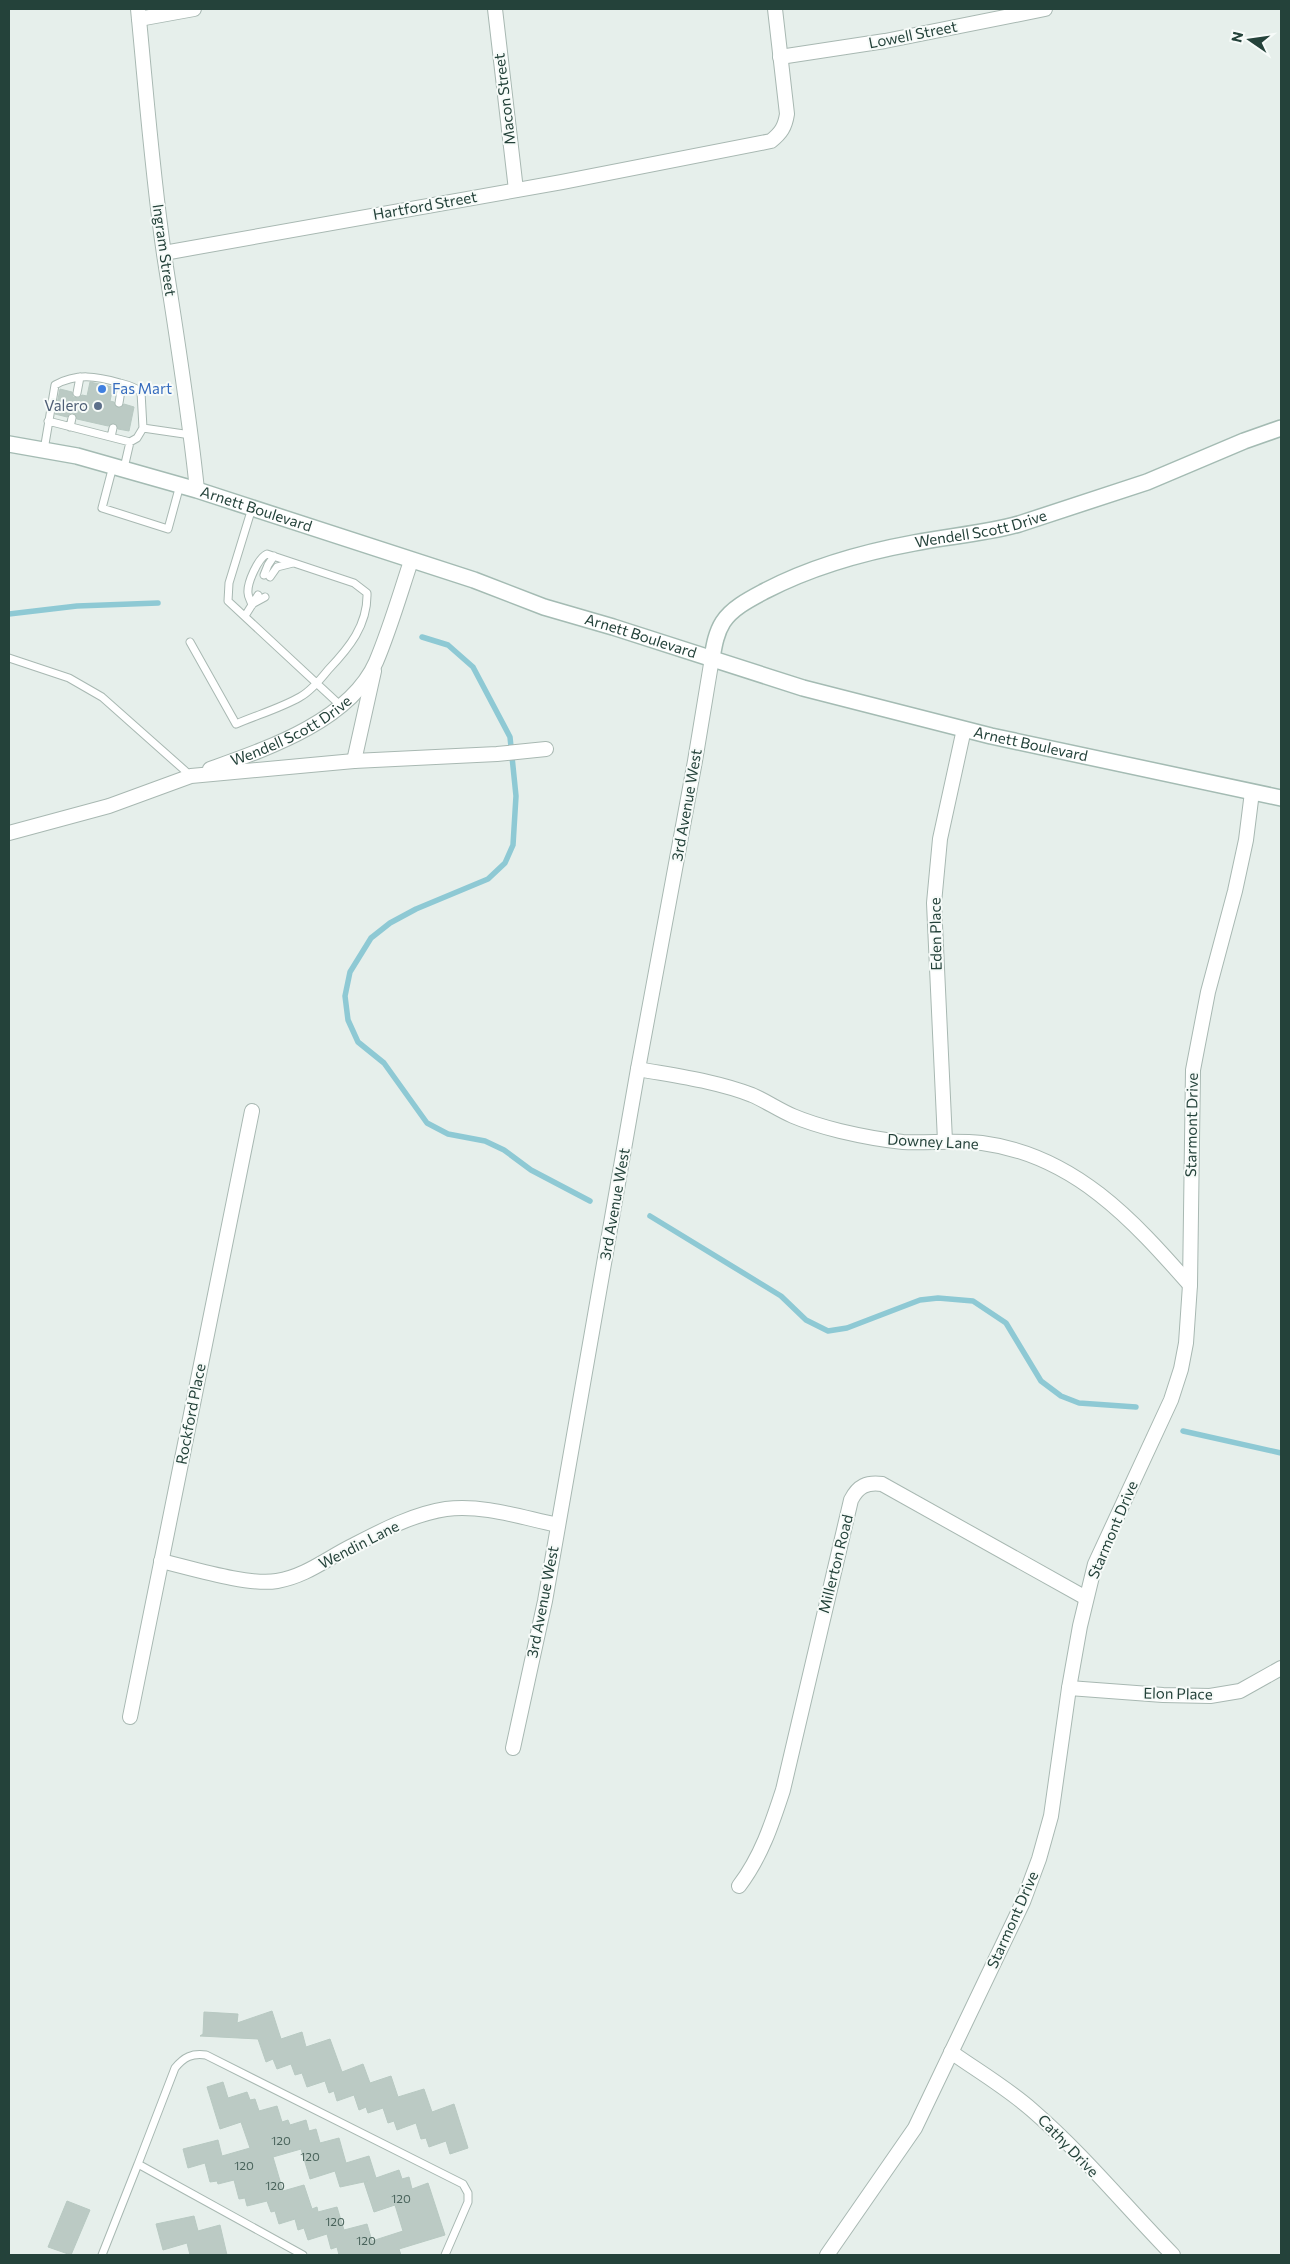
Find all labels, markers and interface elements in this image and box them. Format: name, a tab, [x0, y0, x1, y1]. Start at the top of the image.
north arrow	[1225, 15, 1275, 65]
street label: Lowell Street	[867, 17, 959, 51]
text: N	[1227, 30, 1246, 44]
street label: Macon Street	[489, 52, 519, 146]
street label: Hartford Street	[371, 187, 478, 223]
street label: Ingram Street	[150, 203, 180, 297]
place label: Fas Mart	[112, 379, 172, 397]
marker: Fas Mart	[96, 383, 108, 395]
place label: Valero	[44, 396, 88, 414]
marker: Valero	[92, 400, 104, 412]
street label: Arnett Boulevard	[198, 482, 315, 535]
street label: Wendell Scott Drive	[913, 506, 1049, 551]
street label: Arnett Boulevard	[583, 609, 699, 661]
street label: Wendell Scott Drive	[228, 691, 355, 769]
street label: Arnett Boulevard	[972, 722, 1090, 764]
street label: 3rd Avenue West	[667, 747, 705, 862]
street label: Eden Place	[925, 897, 945, 971]
street label: Starmont Drive	[1181, 1072, 1201, 1177]
street label: Downey Lane	[887, 1130, 979, 1152]
street label: 3rd Avenue West	[595, 1146, 633, 1261]
street label: Rockford Place	[171, 1362, 209, 1466]
street label: Starmont Drive	[1083, 1478, 1141, 1581]
street label: Millerton Road	[814, 1512, 856, 1615]
street label: Wendin Lane	[315, 1516, 402, 1572]
street label: 3rd Avenue West	[522, 1544, 562, 1659]
street label: Elon Place	[1143, 1683, 1213, 1703]
street label: Starmont Drive	[983, 1868, 1042, 1971]
street label: Cathy Drive	[1035, 2110, 1103, 2180]
house number: 120	[271, 2133, 291, 2147]
house number: 120	[300, 2149, 320, 2163]
house number: 120	[234, 2158, 254, 2172]
house number: 120	[265, 2178, 285, 2192]
house number: 120	[391, 2191, 411, 2205]
house number: 120	[325, 2214, 345, 2228]
house number: 120	[356, 2233, 376, 2247]

